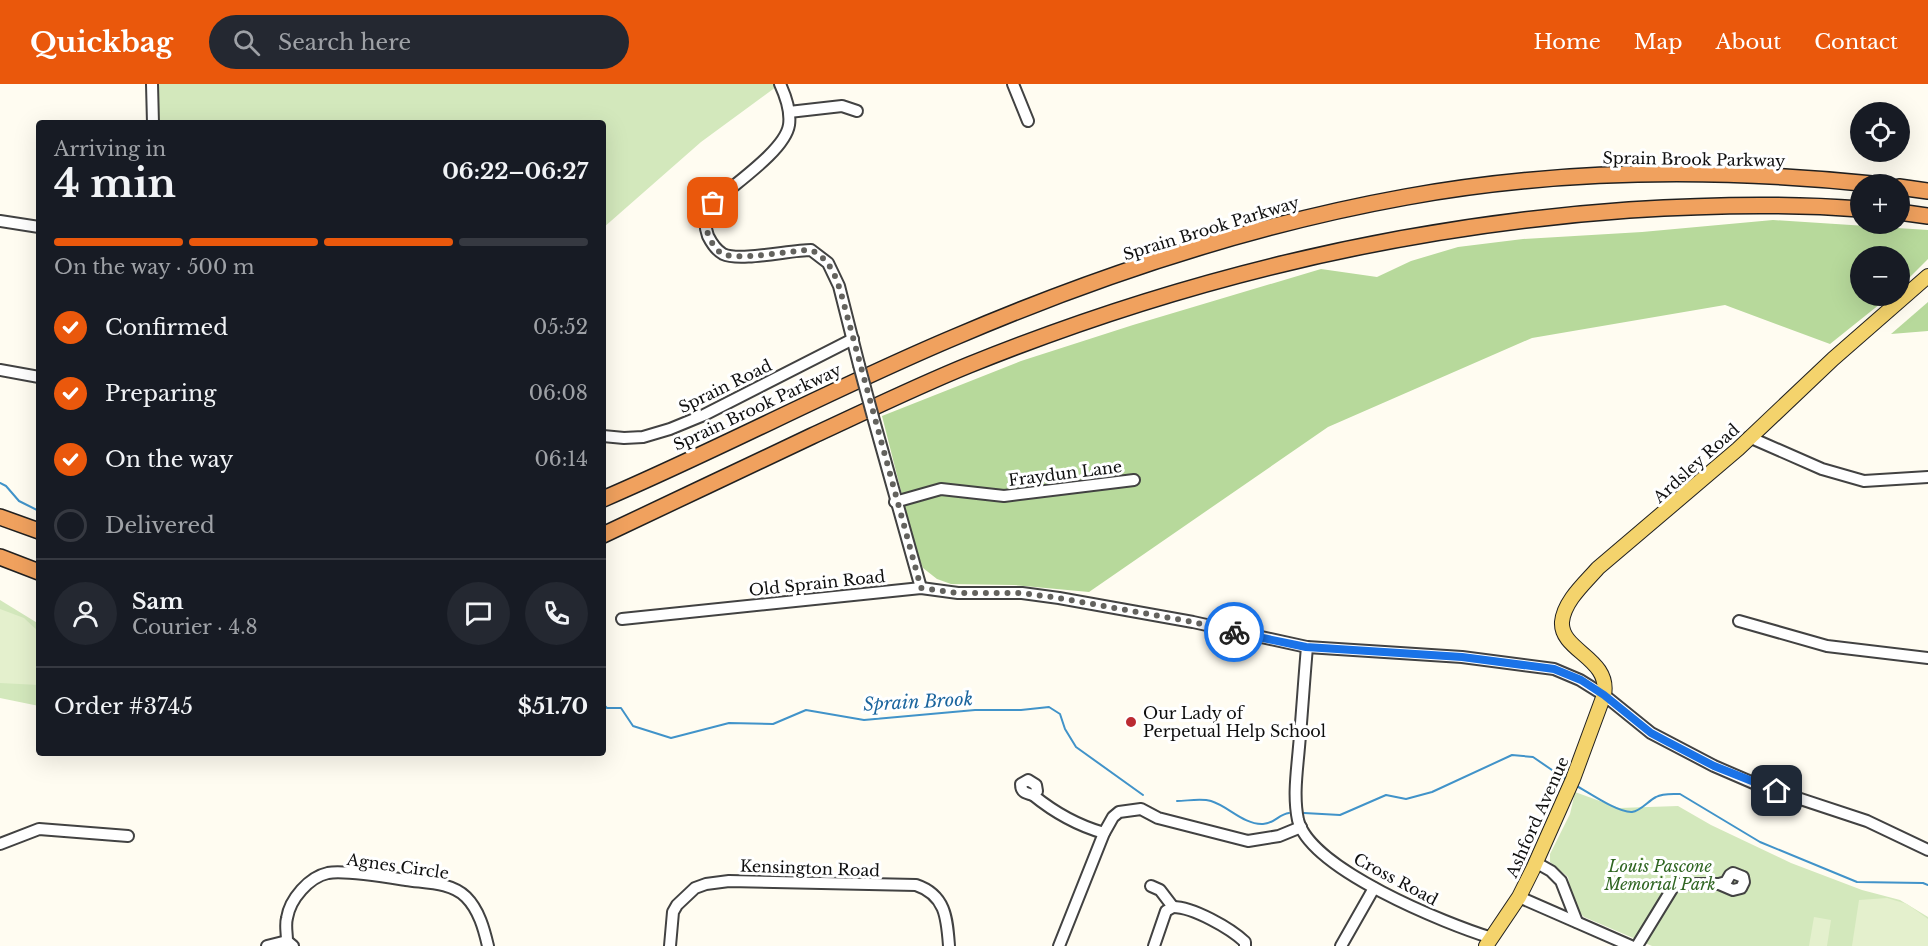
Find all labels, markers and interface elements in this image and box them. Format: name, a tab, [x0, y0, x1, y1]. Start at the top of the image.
search box	[209, 15, 629, 69]
text: Quickbag	[30, 25, 173, 60]
icon: search	[230, 26, 263, 59]
text: Search here	[278, 29, 411, 56]
text: Home	[1534, 29, 1601, 55]
text: Map	[1634, 29, 1682, 55]
text: About	[1715, 29, 1781, 55]
text: Contact	[1814, 29, 1898, 55]
map controls	[1850, 102, 1910, 306]
button: locate	[1850, 102, 1910, 162]
text: Arriving in	[54, 137, 166, 161]
street label: Sprain Brook Parkway	[1602, 147, 1786, 171]
text: 06:22–06:27	[442, 158, 588, 185]
text: 4 min	[54, 159, 176, 208]
button: +	[1850, 174, 1910, 234]
pin	[687, 177, 738, 228]
icon: bag	[696, 186, 729, 219]
street label: Sprain Brook Parkway	[1121, 191, 1302, 264]
button: −	[1850, 246, 1910, 306]
text: On the way · 500 m	[54, 255, 254, 279]
icon: check	[54, 311, 87, 344]
text: Confirmed	[105, 314, 228, 341]
text: 05:52	[533, 315, 588, 339]
street label: Sprain Road	[675, 355, 775, 417]
street label: Sprain Brook Parkway	[670, 359, 845, 455]
icon: check	[54, 377, 87, 410]
text: Preparing	[105, 380, 216, 407]
text: 06:08	[529, 381, 588, 405]
street label: Ardsley Road	[1648, 419, 1743, 508]
icon: check	[54, 443, 87, 476]
text: On the way	[105, 446, 233, 473]
text: 06:14	[535, 447, 588, 471]
street label: Fraydun Lane	[1007, 456, 1123, 490]
text: Delivered	[105, 512, 215, 539]
street label: Old Sprain Road	[748, 566, 886, 600]
button: person	[54, 582, 117, 645]
button: chat	[447, 582, 510, 645]
button: phone	[525, 582, 588, 645]
text: Sam	[132, 588, 184, 615]
courier	[1204, 602, 1264, 662]
text: Courier · 4.8	[132, 615, 258, 639]
icon: bike	[1218, 616, 1251, 649]
water label: Sprain Brook	[863, 688, 973, 716]
text: Order #3745	[54, 693, 193, 720]
text: $51.70	[518, 693, 588, 720]
place label: Our Lady of Perpetual Help School	[1143, 703, 1326, 741]
marker: Our Lady of Perpetual Help School	[1124, 715, 1138, 729]
street label: Ashford Avenue	[1501, 753, 1573, 882]
pin	[1751, 765, 1802, 816]
icon: home	[1760, 774, 1793, 807]
street label: Cross Road	[1350, 848, 1442, 910]
street label: Agnes Circle	[345, 849, 450, 883]
street label: Kensington Road	[740, 856, 881, 880]
park label: Louis Pascone Memorial Park	[1603, 856, 1716, 894]

